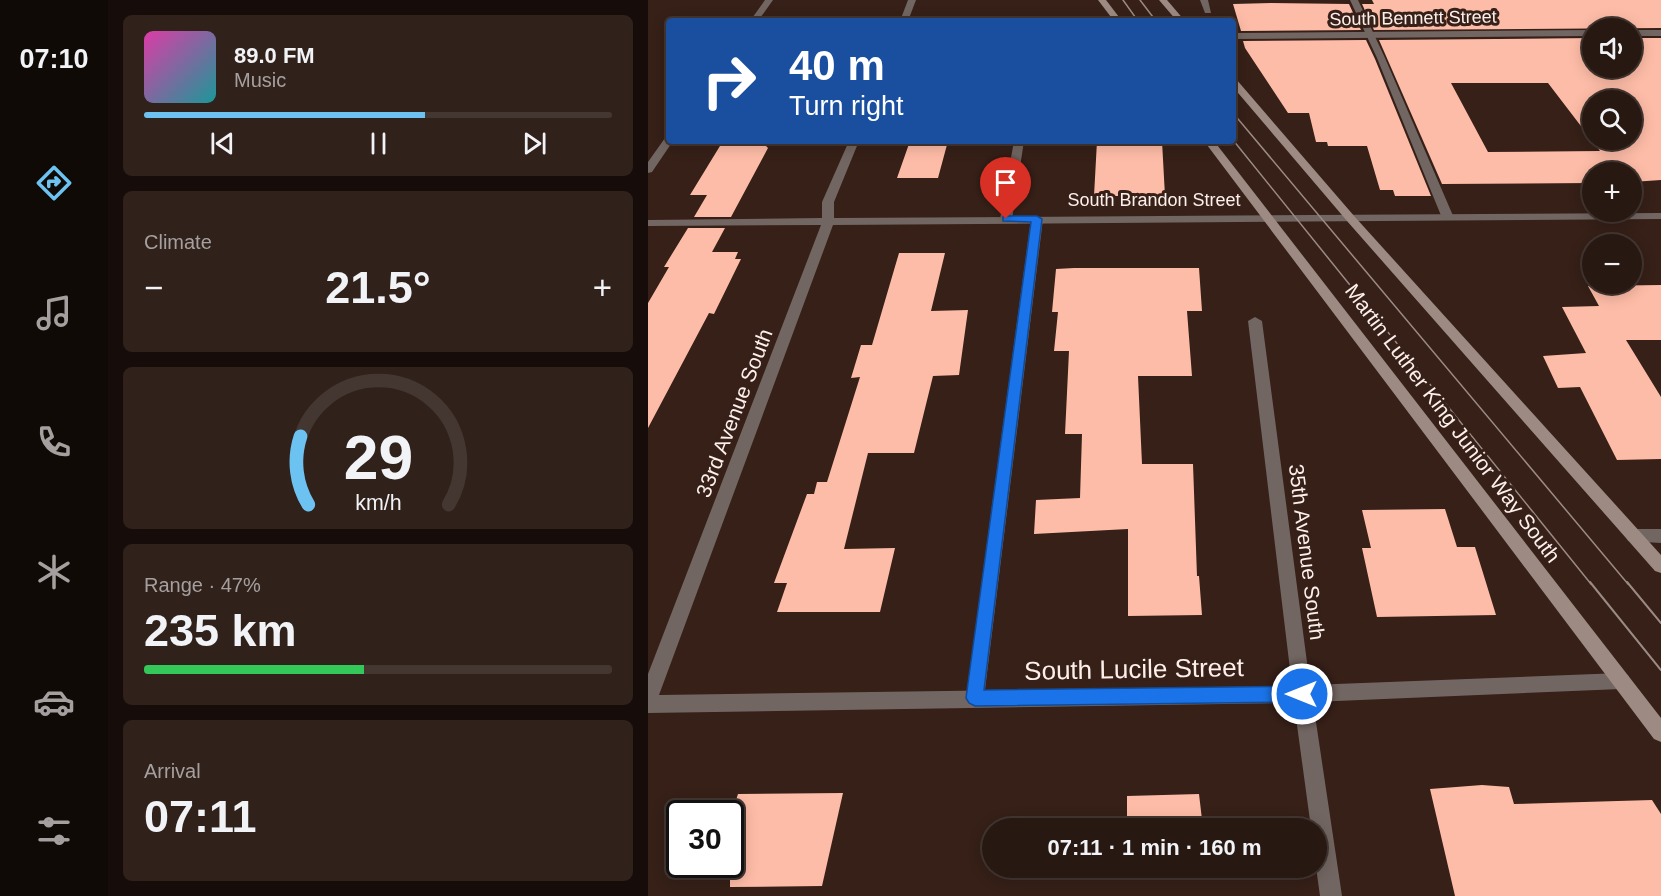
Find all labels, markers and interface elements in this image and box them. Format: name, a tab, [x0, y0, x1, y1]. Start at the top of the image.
street label: South Bennett Street	[1329, 7, 1497, 29]
map controls	[1582, 18, 1642, 294]
button: sound	[1582, 18, 1642, 78]
icon: right	[690, 42, 768, 120]
text: 40 m	[789, 42, 885, 89]
text: 89.0 FM	[234, 43, 315, 68]
text: 07:10	[19, 44, 89, 74]
text: Music	[234, 69, 286, 91]
button: search	[1582, 90, 1642, 150]
text: Turn right	[789, 91, 904, 121]
icon: previous	[206, 127, 239, 160]
icon: pause	[362, 127, 395, 160]
icon: next	[518, 127, 551, 160]
pin	[980, 157, 1031, 219]
icon: directions	[33, 162, 75, 204]
button: +	[1582, 162, 1642, 222]
icon: arrive	[989, 166, 1022, 199]
street label: South Brandon Street	[1067, 190, 1241, 210]
text: Climate	[144, 231, 212, 253]
button: −	[1582, 234, 1642, 294]
text: 21.5°	[325, 262, 431, 313]
text: −	[144, 269, 163, 306]
text: +	[593, 269, 612, 306]
street label: Martin Luther King Junior Way South	[1341, 279, 1565, 567]
icon: music	[33, 292, 75, 334]
street label: 33rd Avenue South	[691, 326, 777, 500]
icon: phone	[33, 421, 75, 463]
text: 29	[343, 423, 413, 492]
street label: 35th Avenue South	[1285, 463, 1329, 641]
text: km/h	[355, 491, 401, 515]
icon: climate	[33, 551, 75, 593]
text: Range · 47%	[144, 574, 261, 596]
text: 235 km	[144, 605, 297, 656]
street label: South Lucile Street	[1024, 652, 1245, 686]
position arrow	[1270, 662, 1334, 726]
icon: car	[33, 681, 75, 723]
text: Arrival	[144, 760, 201, 782]
text: 07:11	[144, 791, 257, 842]
speed limit sign: 30	[666, 800, 744, 878]
icon: filters	[33, 810, 75, 852]
text: 07:11 · 1 min · 160 m	[1048, 835, 1262, 860]

